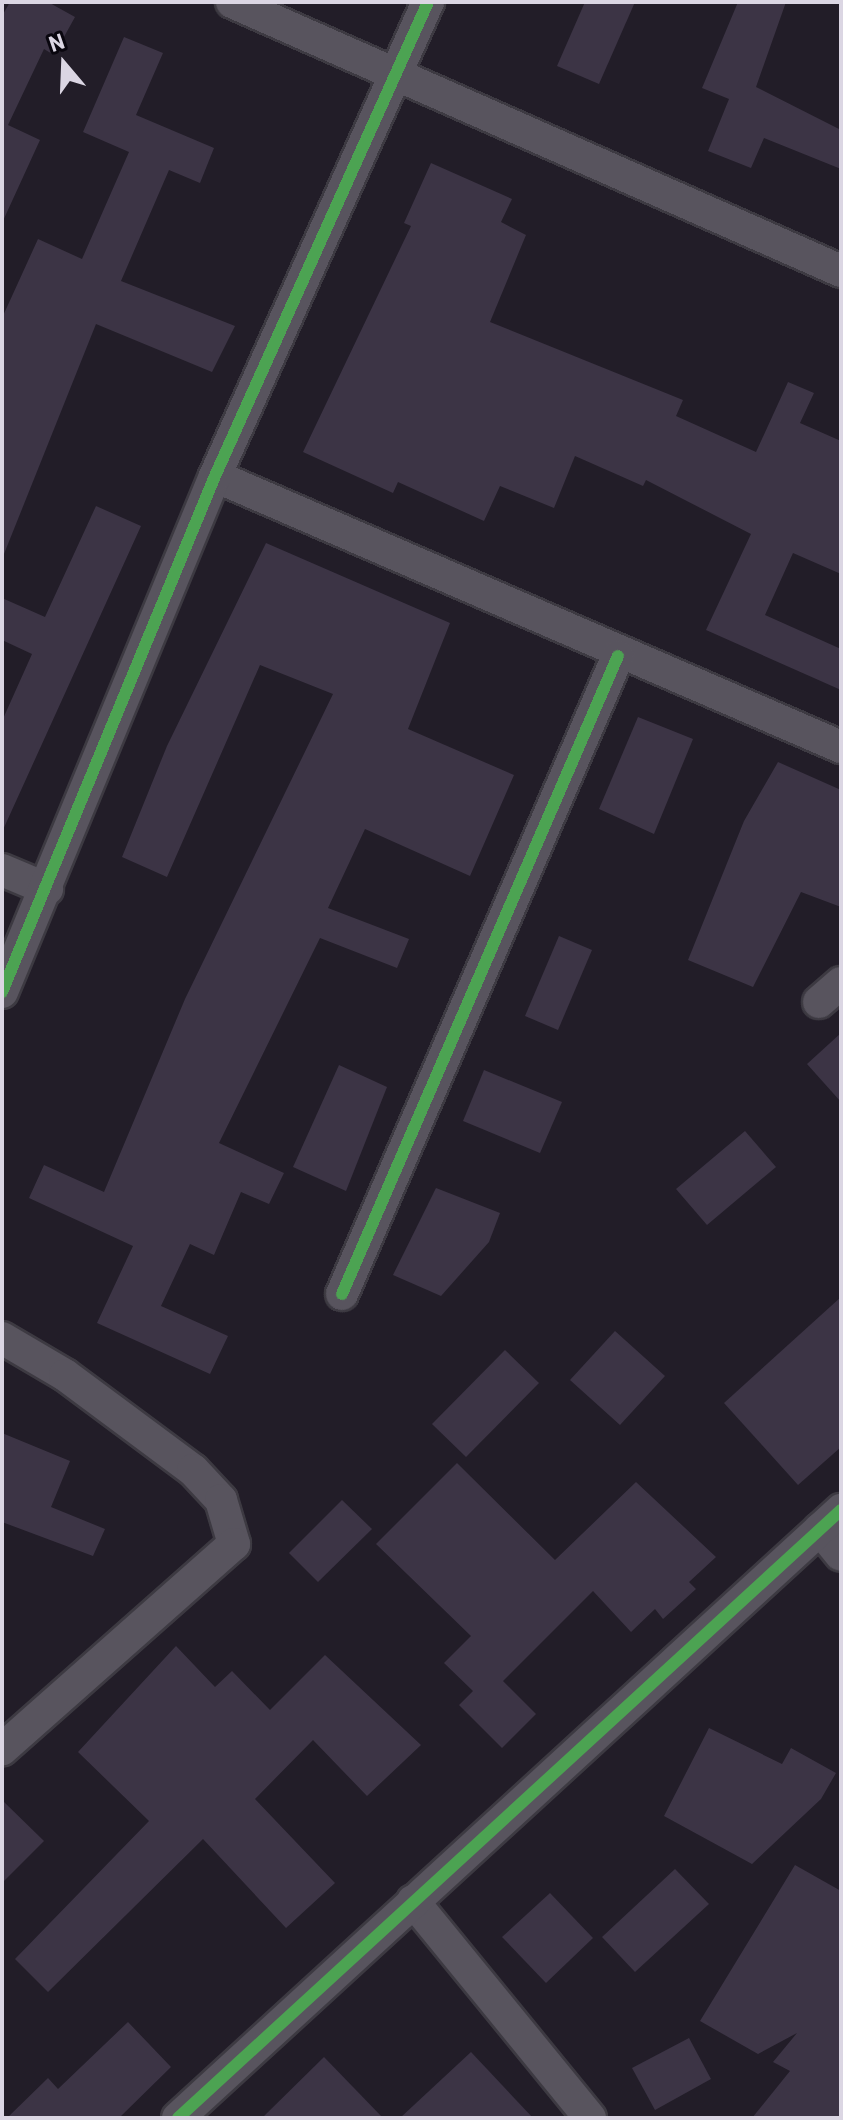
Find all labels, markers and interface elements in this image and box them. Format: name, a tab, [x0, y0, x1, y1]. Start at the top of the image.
north arrow	[24, 24, 104, 104]
text: N	[45, 27, 67, 56]

